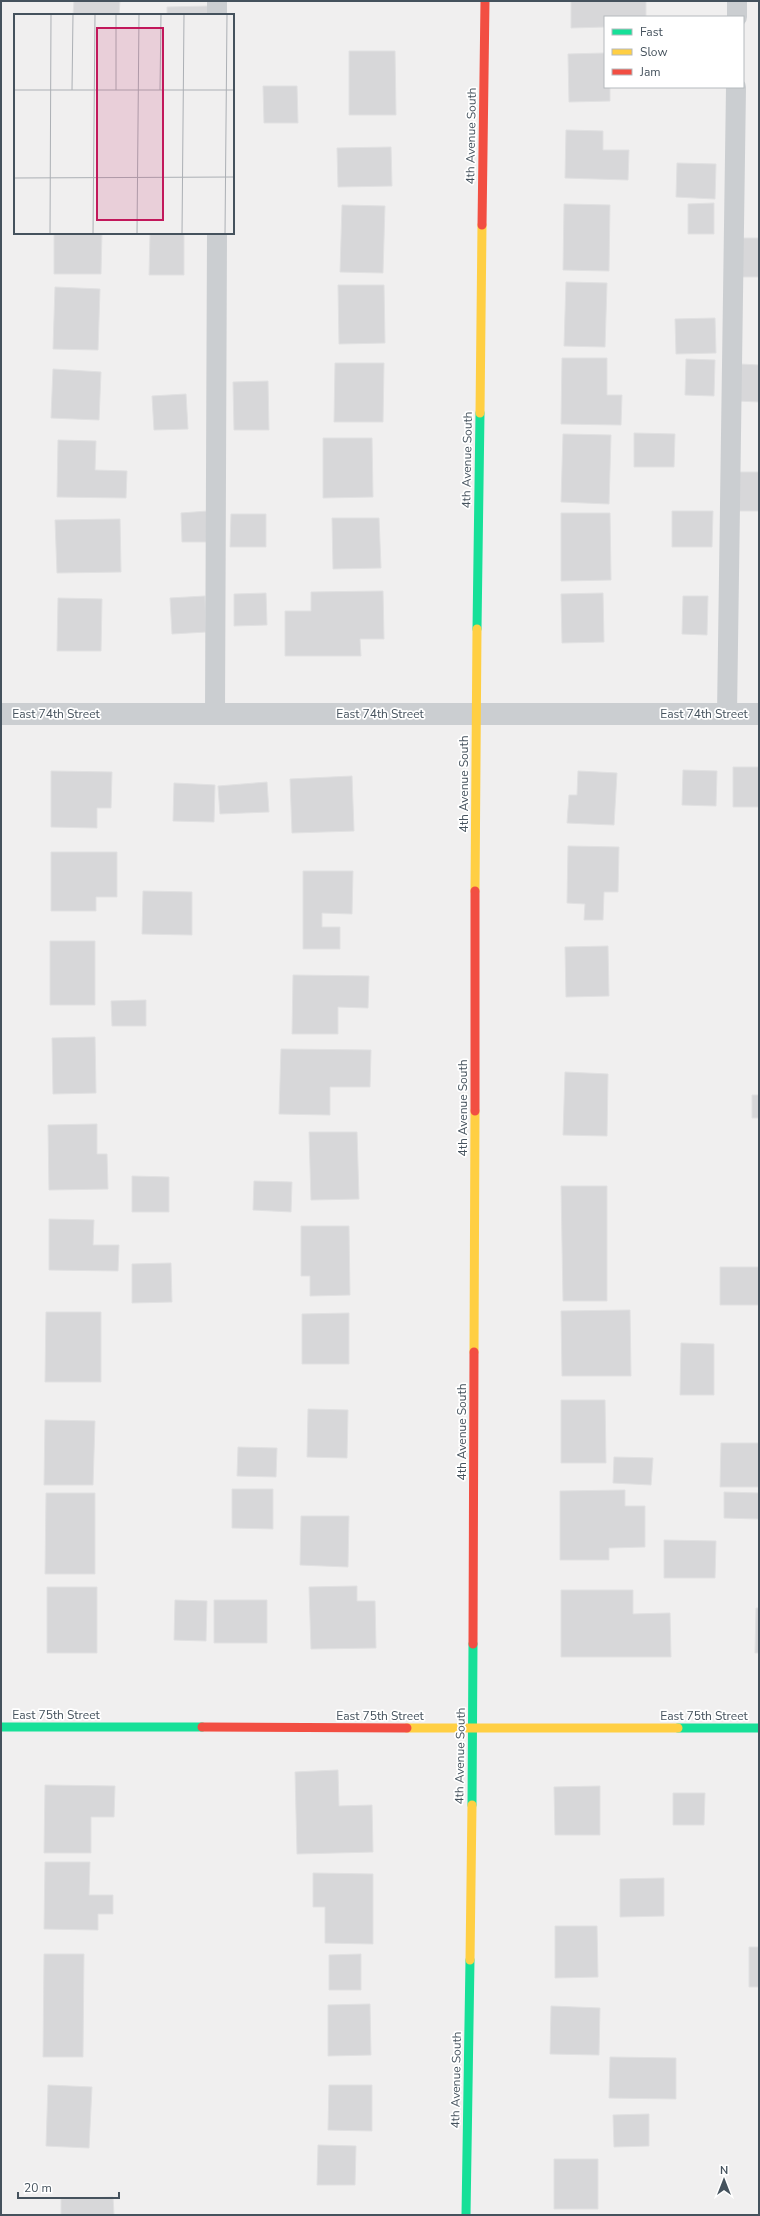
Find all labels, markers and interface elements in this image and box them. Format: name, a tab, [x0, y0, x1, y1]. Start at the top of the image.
inset map	[14, 14, 234, 234]
legend	[604, 16, 744, 88]
text: Fast	[640, 24, 663, 40]
text: Slow	[640, 44, 668, 60]
text: Jam	[639, 64, 661, 80]
street label: 4th Avenue South	[462, 87, 480, 185]
street label: 4th Avenue South	[458, 411, 476, 509]
street label: East 74th Street	[12, 706, 101, 722]
street label: East 74th Street	[336, 706, 425, 722]
street label: East 74th Street	[660, 706, 749, 722]
street label: 4th Avenue South	[456, 735, 472, 833]
street label: 4th Avenue South	[455, 1059, 471, 1157]
street label: 4th Avenue South	[454, 1383, 470, 1481]
street label: East 75th Street	[12, 1707, 101, 1723]
street label: 4th Avenue South	[451, 1707, 469, 1805]
street label: East 75th Street	[336, 1708, 425, 1724]
street label: East 75th Street	[660, 1708, 749, 1724]
street label: 4th Avenue South	[447, 2031, 465, 2129]
north arrow	[704, 2160, 744, 2200]
text: N	[720, 2163, 728, 2178]
scale bar	[18, 2174, 119, 2200]
text: 20 m	[24, 2180, 52, 2196]

